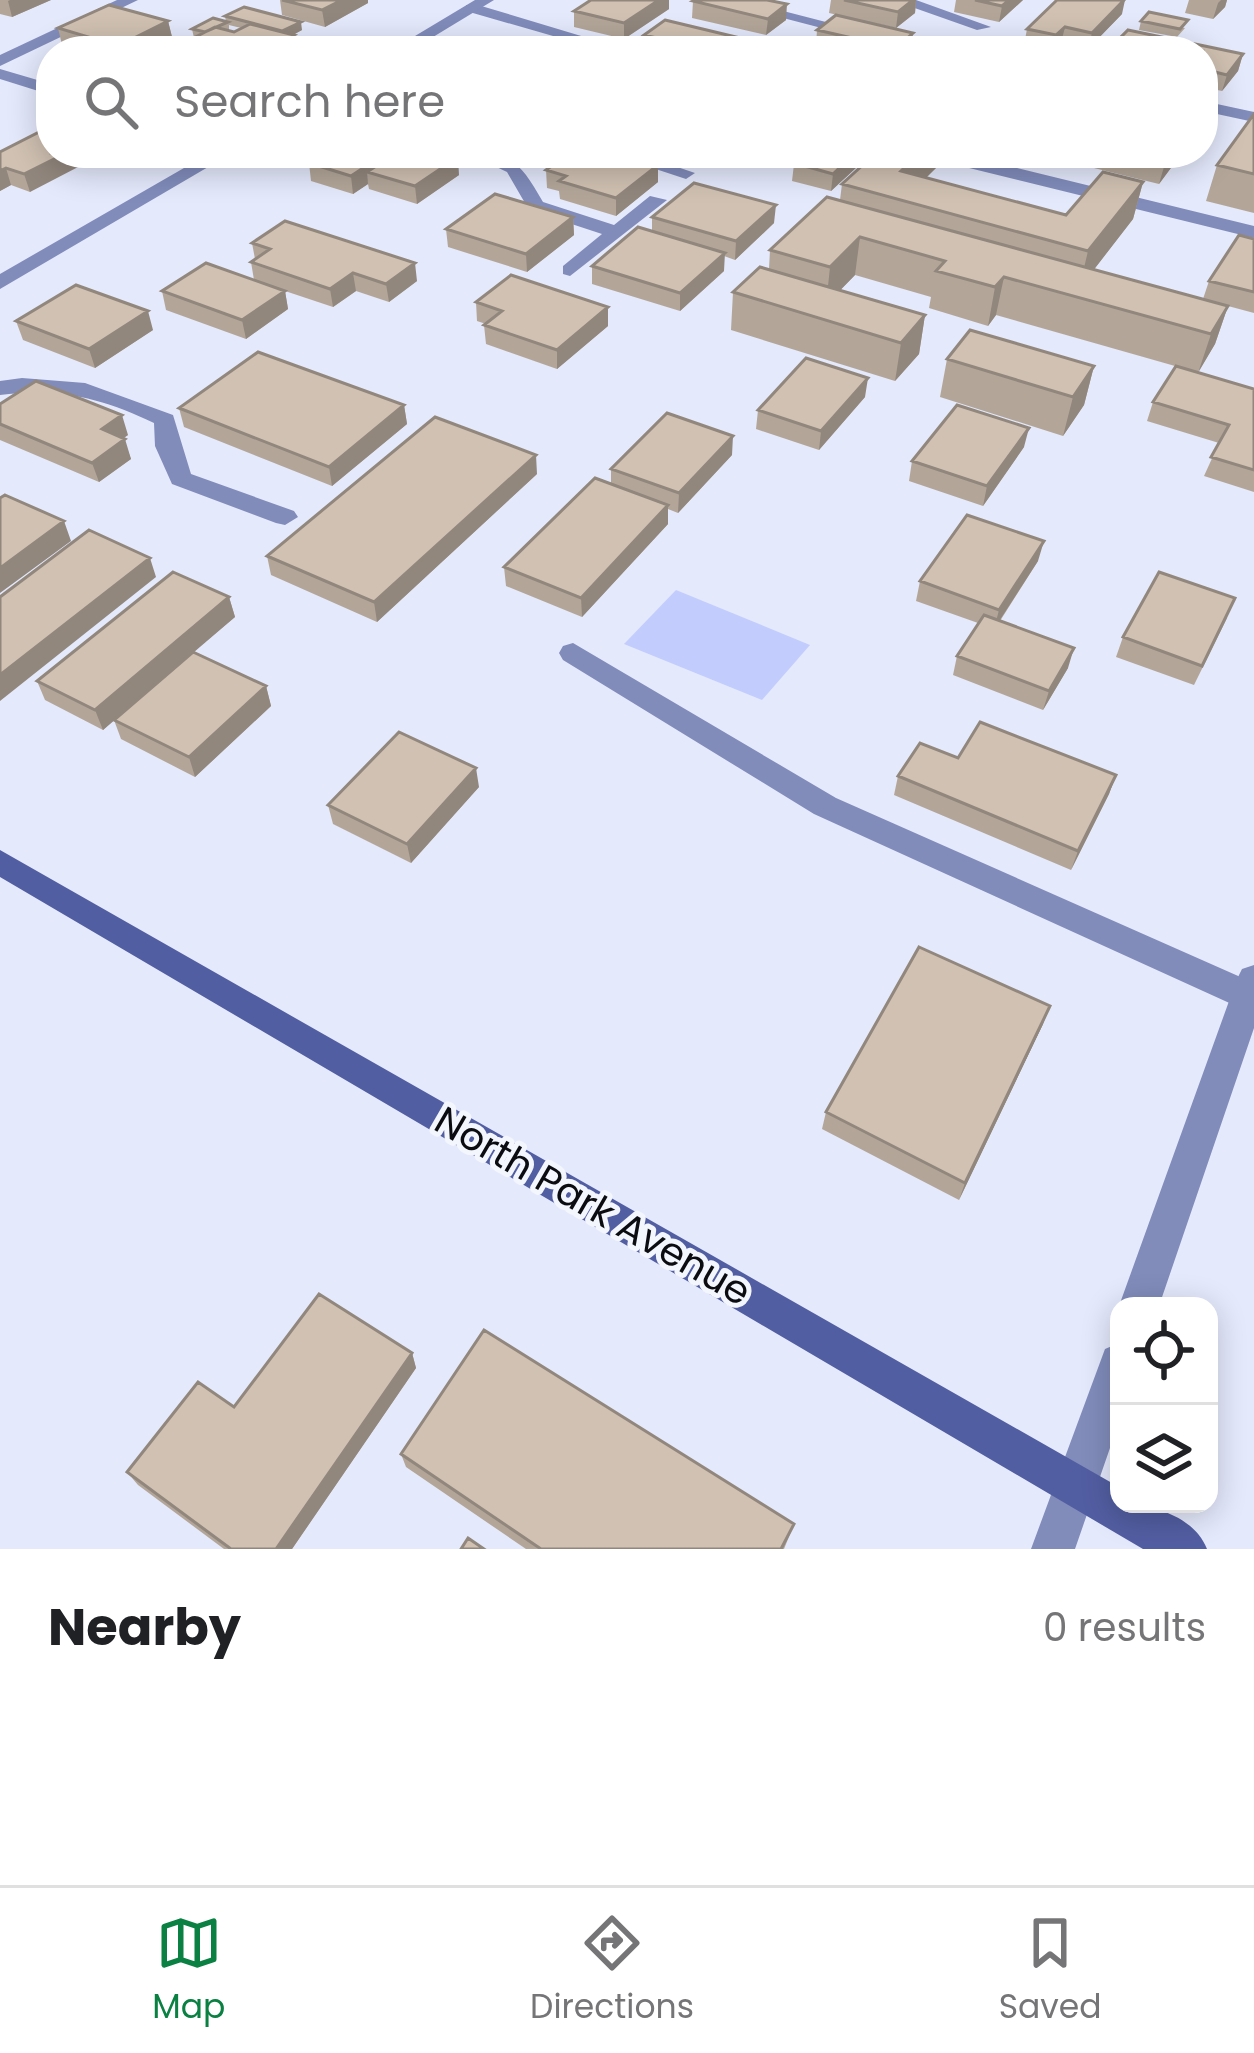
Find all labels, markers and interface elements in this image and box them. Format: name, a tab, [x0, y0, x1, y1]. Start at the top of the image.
search box	[36, 36, 1218, 168]
icon: search	[78, 69, 144, 135]
text: Search here	[174, 70, 445, 133]
street label: North Park Avenue	[425, 1093, 761, 1319]
map controls	[1110, 1297, 1218, 1513]
button: locate	[1110, 1297, 1218, 1405]
button: layers	[1110, 1405, 1218, 1513]
text: Nearby	[48, 1591, 241, 1663]
text: 0 results	[1043, 1600, 1206, 1655]
tab: Map	[152, 1910, 225, 2032]
tab: Directions	[530, 1910, 694, 2032]
tab: Saved	[999, 1910, 1102, 2032]

